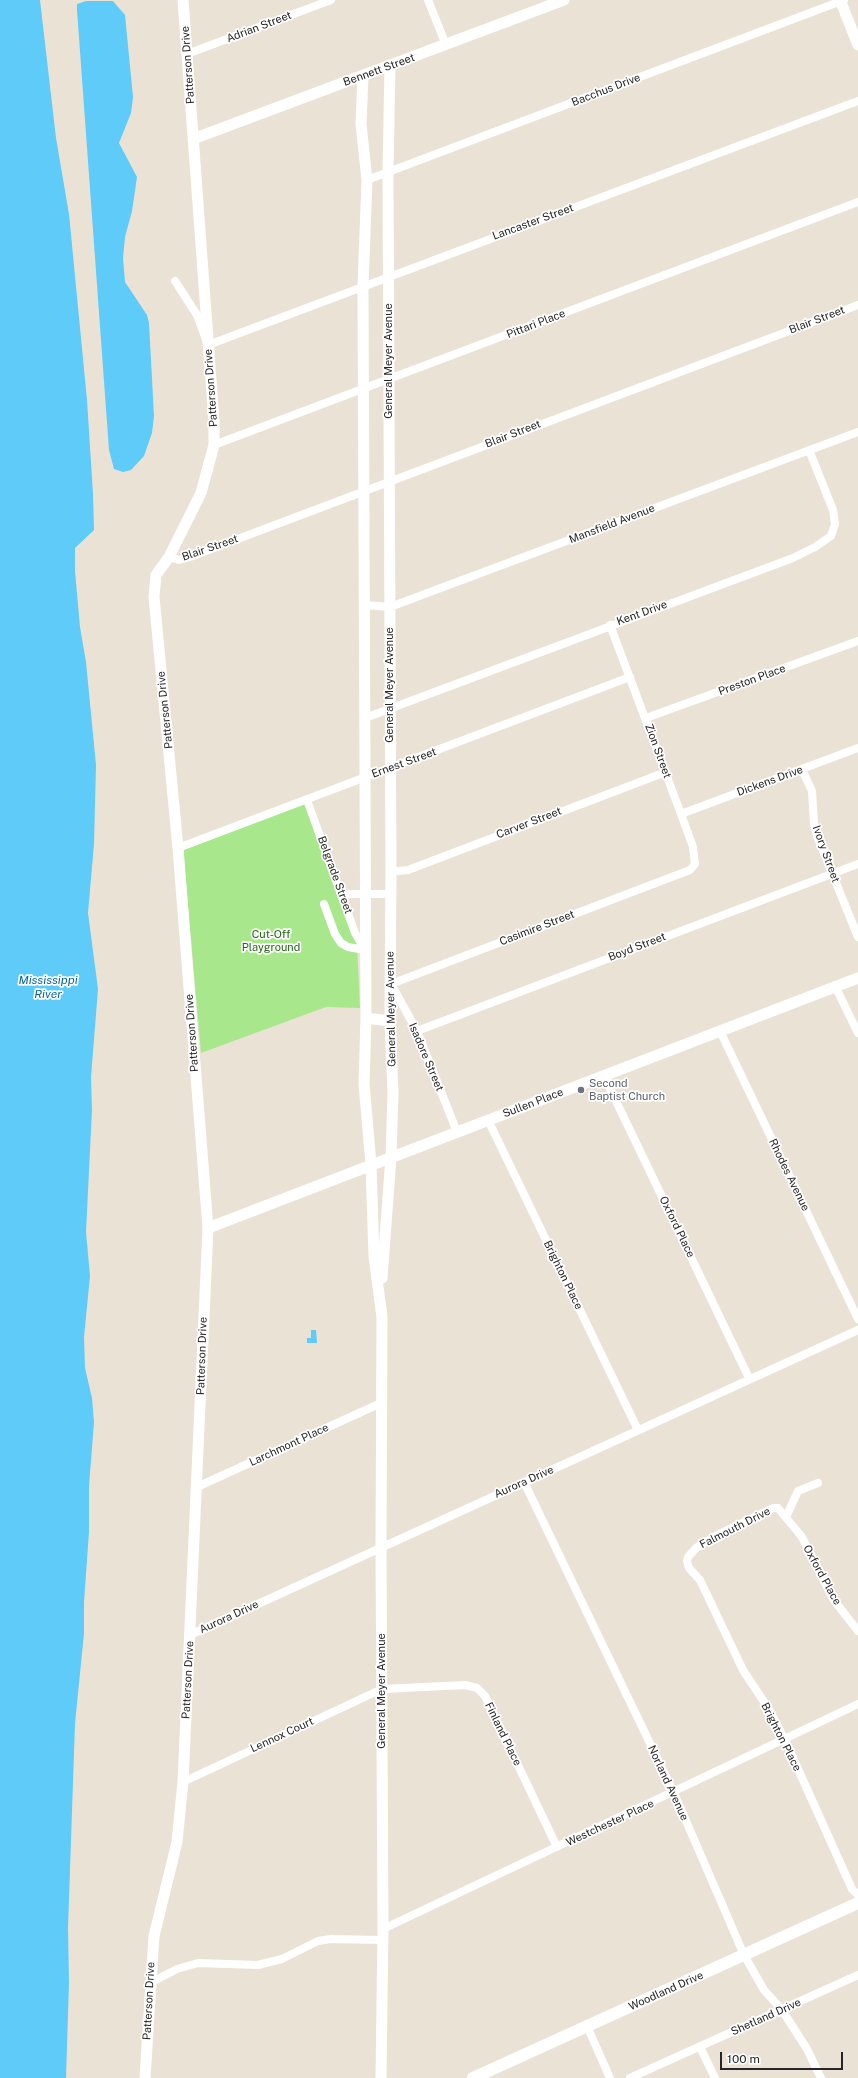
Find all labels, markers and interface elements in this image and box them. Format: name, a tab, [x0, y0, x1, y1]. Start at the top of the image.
street label: Adrian Street	[225, 9, 293, 45]
street label: Patterson Drive	[179, 26, 197, 104]
street label: Bennett Street	[341, 51, 417, 89]
street label: Bacchus Drive	[570, 71, 642, 109]
street label: Lancaster Street	[491, 201, 575, 243]
street label: General Meyer Avenue	[382, 303, 396, 419]
street label: Blair Street	[787, 303, 847, 337]
street label: Pittari Place	[505, 307, 567, 341]
street label: Patterson Drive	[202, 349, 220, 427]
street label: Blair Street	[483, 417, 543, 451]
street label: Mansfield Avenue	[567, 502, 657, 546]
street label: Blair Street	[180, 532, 240, 564]
street label: Kent Drive	[615, 598, 669, 628]
street label: General Meyer Avenue	[383, 627, 397, 743]
street label: Preston Place	[716, 662, 788, 698]
street label: Patterson Drive	[154, 670, 176, 750]
street label: Zion Street	[642, 722, 674, 780]
street label: Ernest Street	[370, 745, 438, 781]
street label: Dickens Drive	[735, 763, 805, 799]
street label: Carver Street	[495, 805, 563, 841]
street label: Ivory Street	[810, 824, 842, 884]
street label: Belgrade Street	[315, 834, 355, 916]
street label: Casimire Street	[498, 908, 576, 948]
park label: Cut-Off Playground	[242, 928, 300, 954]
street label: Boyd Street	[606, 930, 668, 964]
street label: General Meyer Avenue	[383, 951, 399, 1067]
water label: Mississippi River	[18, 973, 78, 1001]
street label: Patterson Drive	[183, 994, 201, 1072]
street label: Isadore Street	[406, 1021, 446, 1093]
place label: Second Baptist Church	[589, 1077, 665, 1103]
street label: Sullen Place	[501, 1085, 565, 1121]
marker: Second Baptist Church	[576, 1085, 586, 1095]
street label: Rhodes Avenue	[766, 1137, 812, 1213]
street label: Oxford Place	[656, 1194, 698, 1260]
street label: Brighton Place	[541, 1238, 585, 1312]
street label: Patterson Drive	[194, 1317, 210, 1395]
street label: Larchmont Place	[247, 1421, 331, 1469]
street label: Aurora Drive	[492, 1463, 556, 1501]
street label: Falmouth Drive	[697, 1505, 773, 1551]
street label: Oxford Place	[800, 1543, 844, 1607]
street label: Aurora Drive	[197, 1598, 261, 1636]
street label: General Meyer Avenue	[375, 1633, 389, 1749]
street label: Patterson Drive	[179, 1641, 197, 1719]
street label: Finland Place	[482, 1700, 524, 1768]
street label: Brighton Place	[758, 1700, 804, 1774]
street label: Lennox Court	[248, 1715, 316, 1755]
street label: Norland Avenue	[645, 1743, 691, 1823]
street label: Westchester Place	[564, 1797, 656, 1849]
street label: Patterson Drive	[140, 1962, 158, 2040]
street label: Woodland Drive	[627, 1969, 705, 2013]
street label: Shetland Drive	[729, 1996, 803, 2038]
scale bar	[722, 2044, 845, 2070]
text: 100 m	[727, 2052, 760, 2066]

